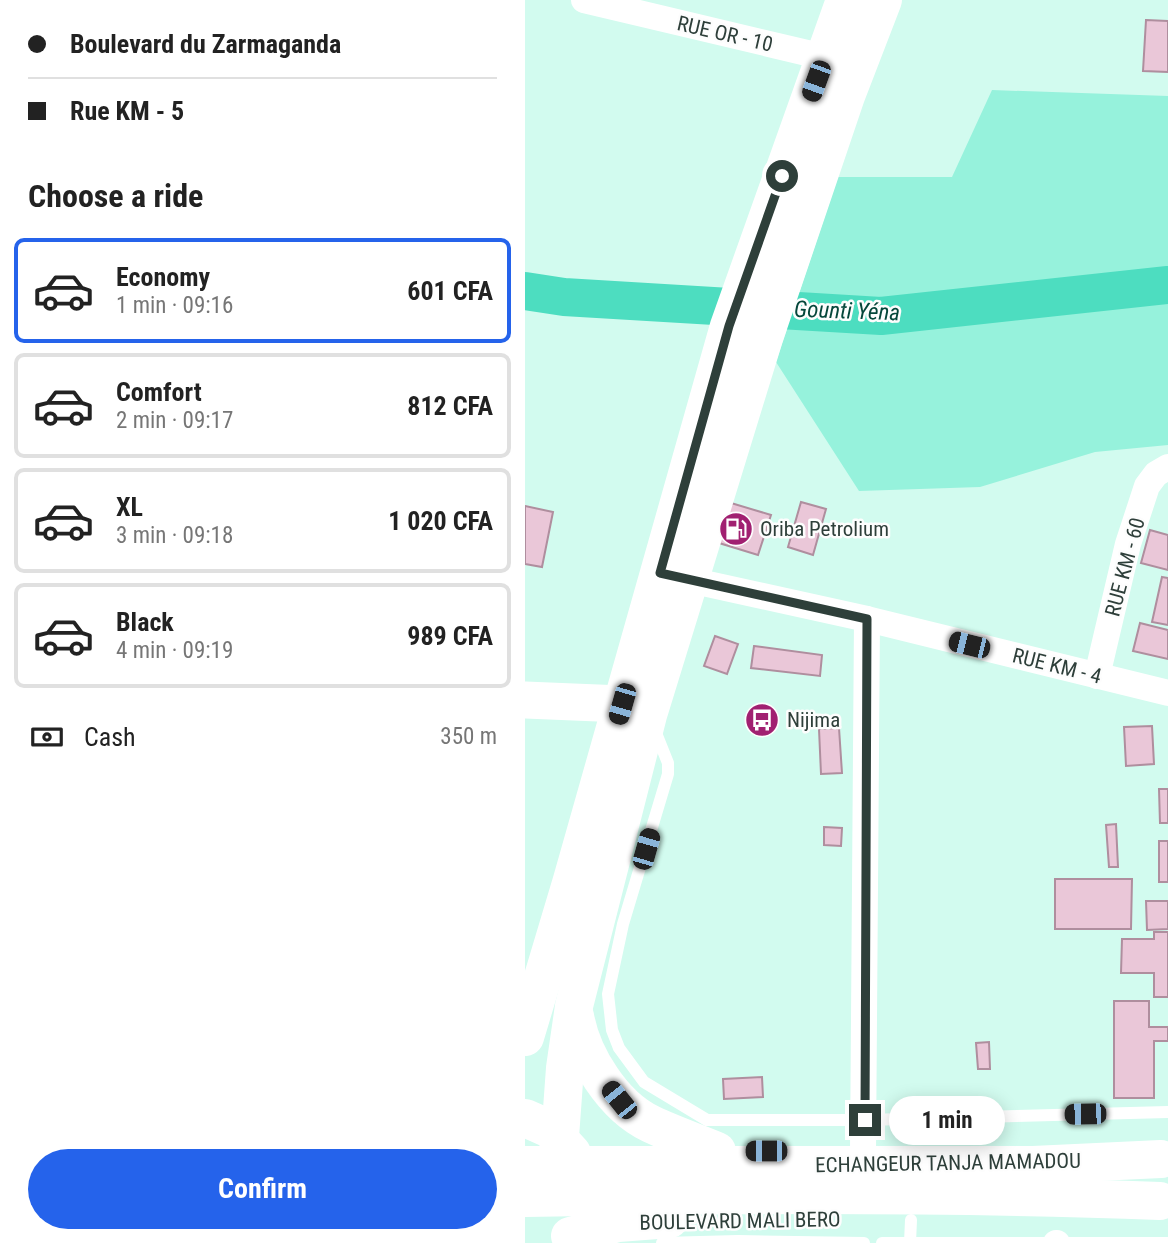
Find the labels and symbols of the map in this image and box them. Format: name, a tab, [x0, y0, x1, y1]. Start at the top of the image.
street label: RUE OR - 10	[675, 11, 775, 57]
car	[799, 58, 834, 104]
route start	[766, 160, 798, 192]
water label: Gounti Yéna	[794, 296, 900, 326]
fuel station icon: Oriba Petrolium	[717, 510, 755, 548]
street label: RUE KM - 60	[1100, 515, 1150, 619]
place label: Oriba Petrolium	[760, 517, 889, 541]
car	[947, 630, 992, 660]
street label: RUE KM - 4	[1010, 643, 1104, 689]
car	[607, 681, 638, 727]
bus stop icon: Nijima	[743, 701, 781, 739]
place label: Nijima	[787, 708, 840, 732]
car	[631, 826, 662, 872]
car	[598, 1077, 641, 1123]
callout: 1 min	[889, 1096, 1005, 1144]
car	[1064, 1103, 1107, 1125]
route end	[849, 1104, 881, 1136]
car	[746, 1141, 788, 1162]
street label: ECHANGEUR TANJA MAMADOU	[815, 1149, 1081, 1177]
street label: BOULEVARD MALI BERO	[639, 1207, 841, 1235]

